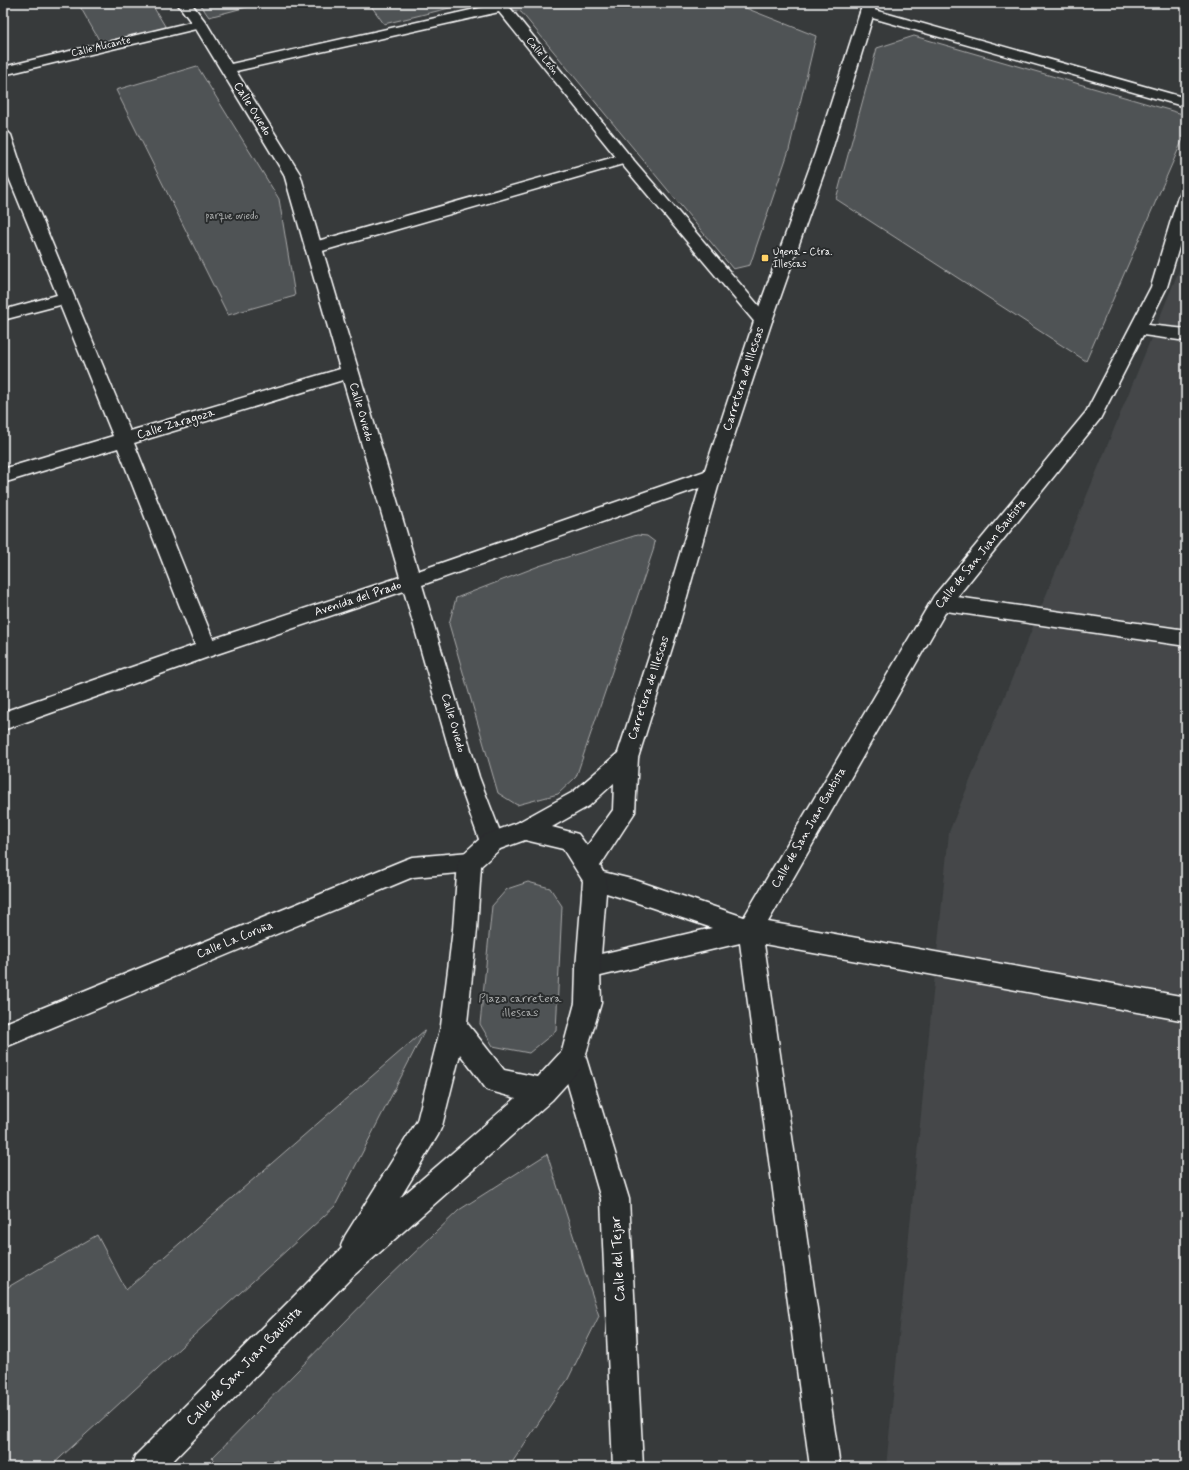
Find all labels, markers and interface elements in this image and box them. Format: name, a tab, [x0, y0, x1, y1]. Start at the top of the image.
street label: Calle Alicante	[70, 34, 132, 60]
street label: Calle León	[523, 35, 561, 77]
street label: Calle Oviedo	[229, 79, 275, 139]
park label: parque oviedo	[206, 210, 259, 223]
place label: Ugena - Ctra. Illescas	[773, 246, 832, 271]
marker: Ugena - Ctra. Illescas	[760, 253, 770, 263]
street label: Carretera de Illescas	[720, 325, 768, 433]
street label: Calle Oviedo	[345, 381, 377, 444]
street label: Calle Zaragoza	[135, 404, 218, 443]
street label: Calle de San Juan Bautista	[932, 496, 1030, 612]
street label: Avenida del Prado	[312, 577, 404, 621]
street label: Carretera de Illescas	[625, 634, 673, 742]
street label: Calle Oviedo	[437, 692, 469, 755]
street label: Calle de San Juan Bautista	[768, 765, 850, 891]
street label: Calle La Coruña	[194, 917, 276, 963]
park label: Plaza carretera illescas	[479, 991, 562, 1021]
street label: Calle del Tejar	[607, 1216, 629, 1302]
street label: Calle de San Juan Bautista	[182, 1302, 306, 1430]

